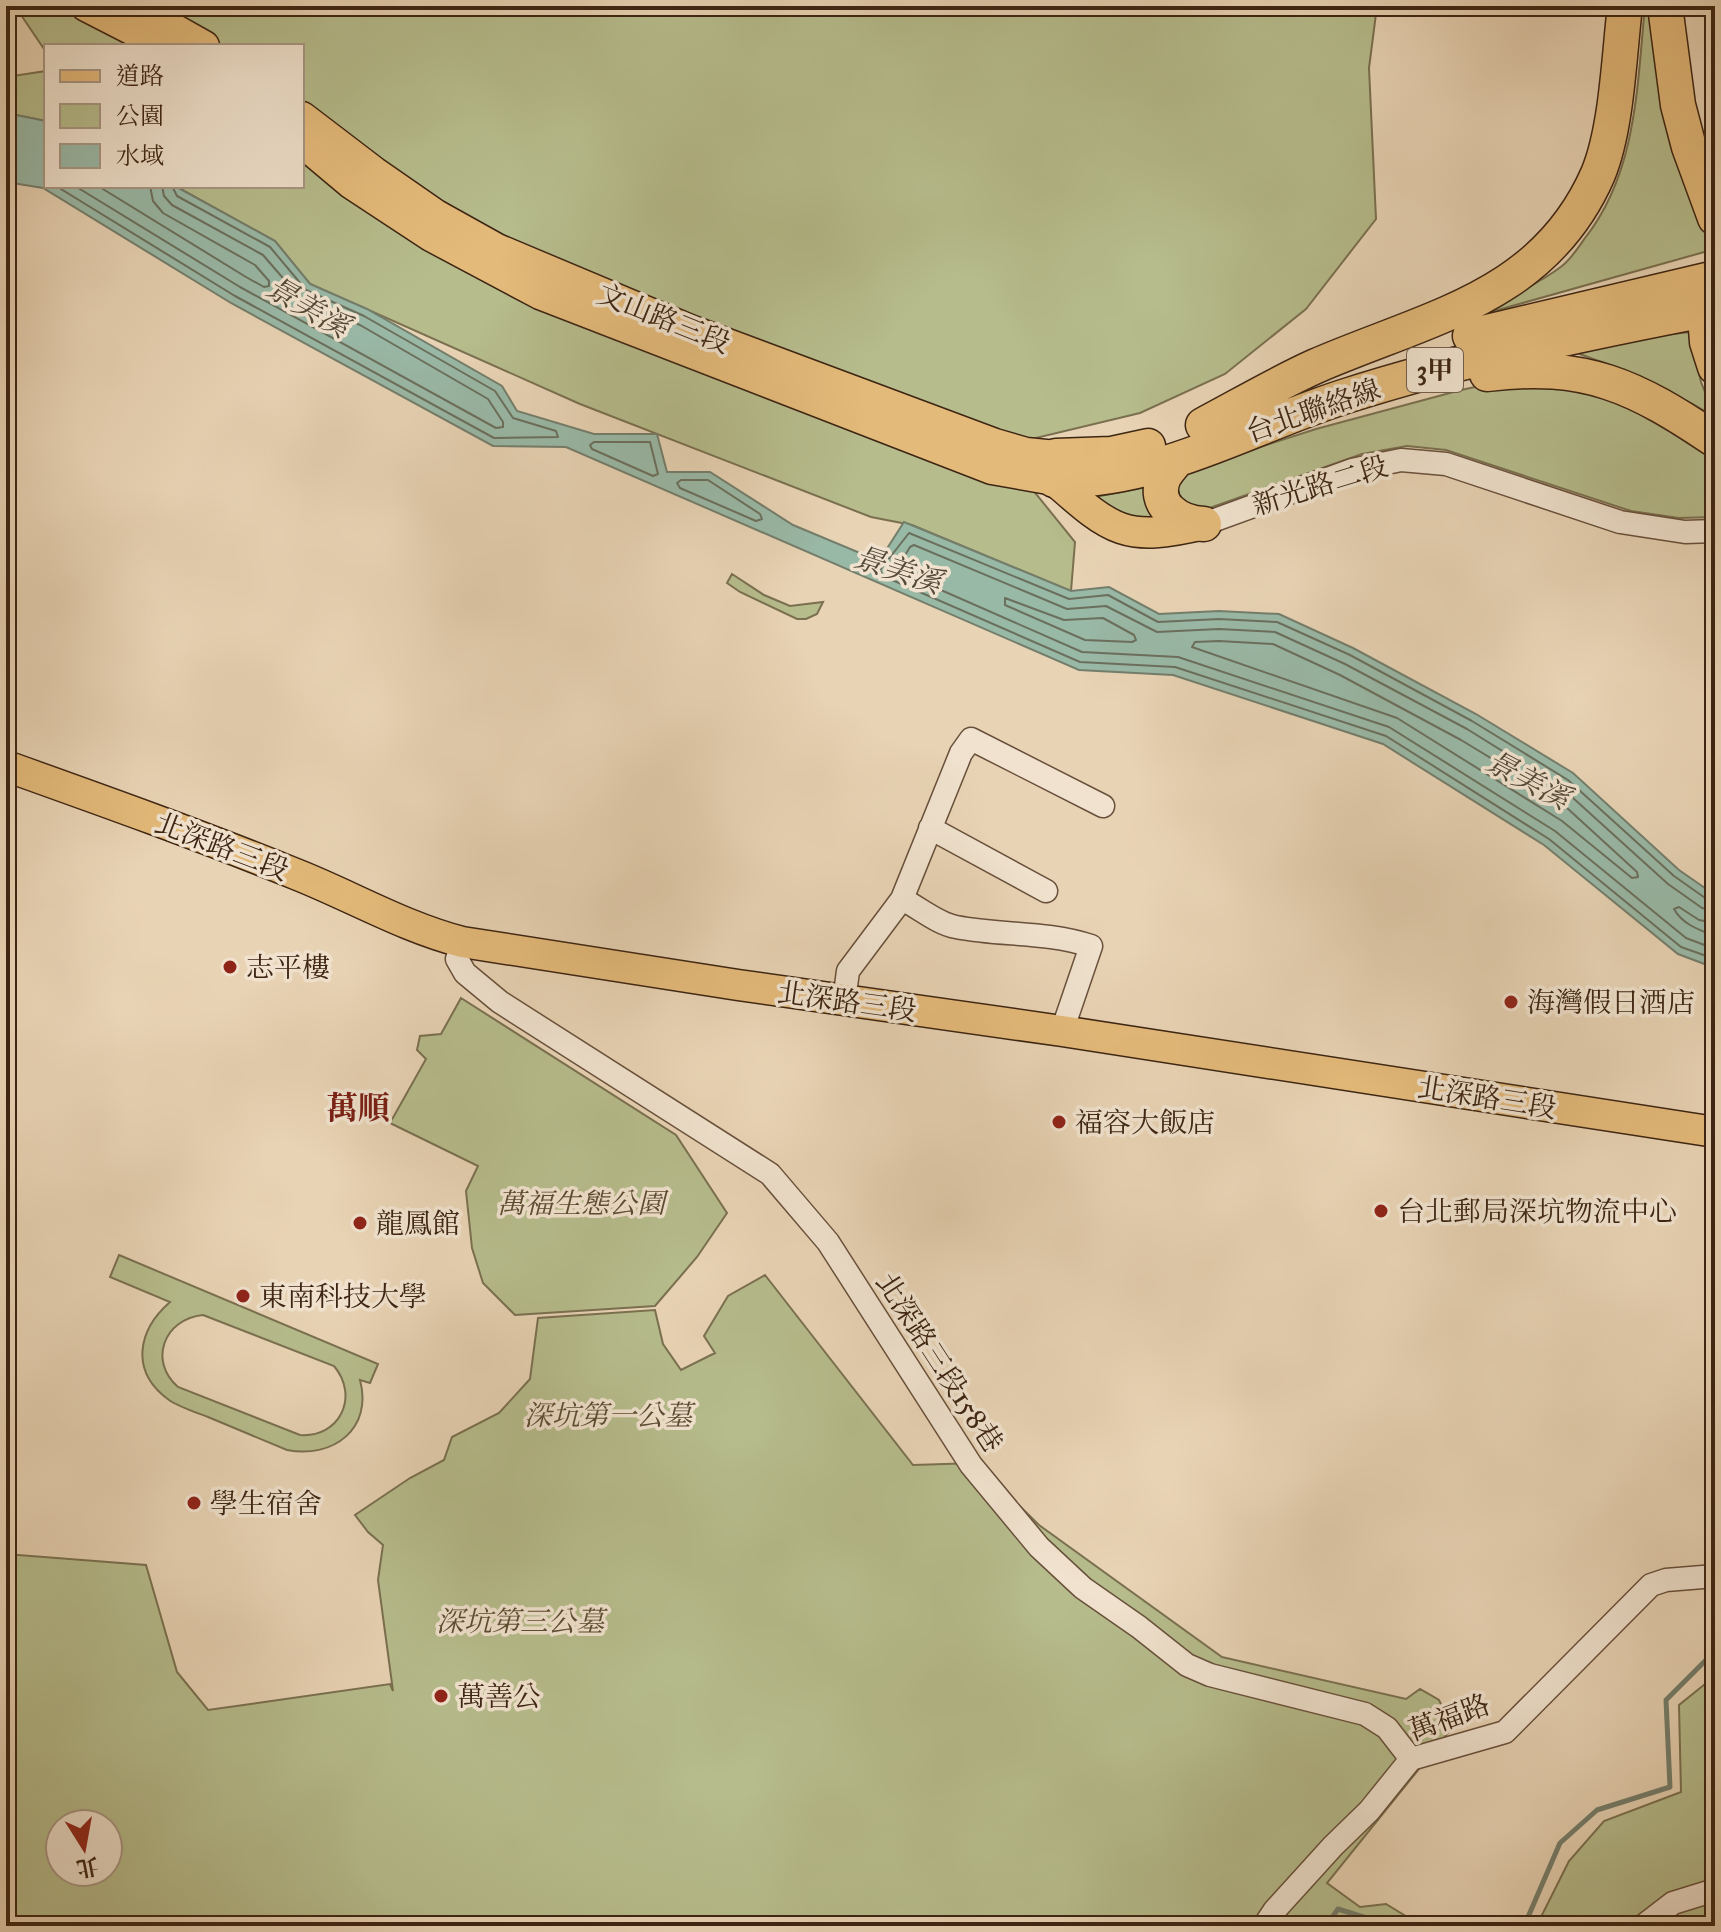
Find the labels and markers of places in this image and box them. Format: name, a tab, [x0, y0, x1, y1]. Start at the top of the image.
place label: 志平樓	[246, 950, 330, 985]
marker: 志平樓	[221, 958, 239, 976]
place label: 海灣假日酒店	[1527, 985, 1695, 1020]
marker: 海灣假日酒店	[1502, 993, 1520, 1011]
place label: 福容大飯店	[1075, 1105, 1215, 1140]
marker: 福容大飯店	[1050, 1113, 1068, 1131]
place label: 台北郵局深坑物流中心	[1397, 1194, 1677, 1229]
marker: 台北郵局深坑物流中心	[1372, 1202, 1390, 1220]
place label: 龍鳳館	[376, 1206, 460, 1241]
marker: 龍鳳館	[351, 1214, 369, 1232]
place label: 東南科技大學	[259, 1279, 427, 1314]
marker: 東南科技大學	[234, 1287, 252, 1305]
place label: 學生宿舍	[210, 1486, 322, 1521]
marker: 學生宿舍	[185, 1494, 203, 1512]
place label: 萬善公	[457, 1679, 541, 1714]
marker: 萬善公	[432, 1687, 450, 1705]

